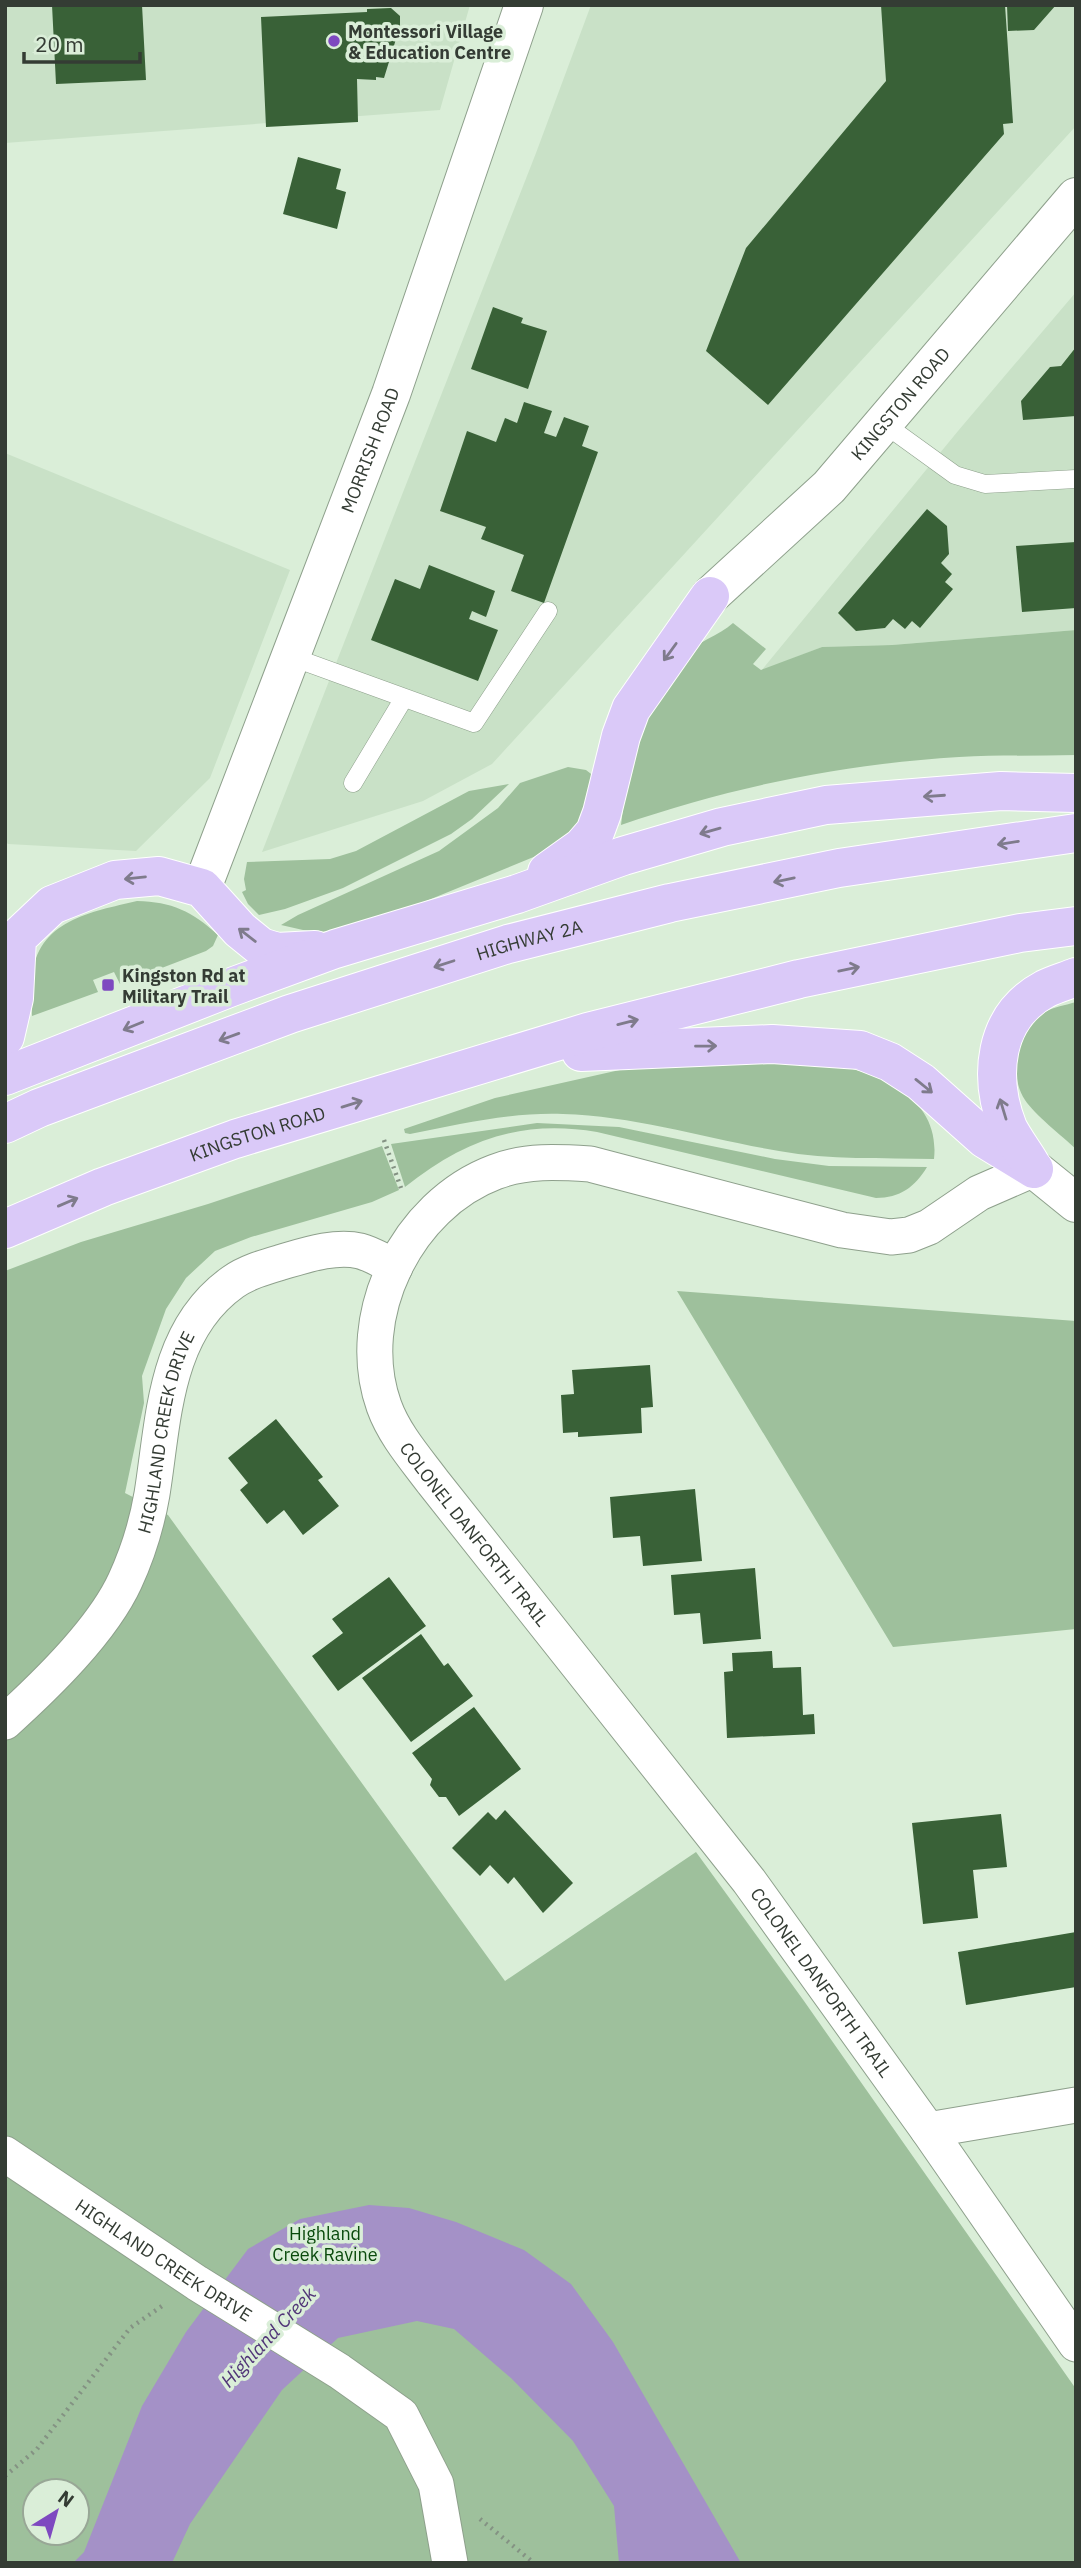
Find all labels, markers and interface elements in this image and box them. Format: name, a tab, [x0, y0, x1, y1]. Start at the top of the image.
place label: Montessori Village & Education Centre	[348, 20, 511, 64]
scale bar	[24, 21, 140, 65]
text: 20 m	[35, 30, 84, 58]
marker: Montessori Village & Education Centre	[326, 33, 342, 49]
street label: KINGSTON ROAD	[846, 342, 955, 465]
street label: MORRISH ROAD	[335, 384, 404, 516]
one-way arrow	[663, 642, 678, 661]
one-way arrow	[923, 790, 946, 803]
one-way arrow	[699, 825, 722, 838]
one-way arrow	[997, 837, 1020, 850]
one-way arrow	[124, 872, 147, 885]
one-way arrow	[773, 873, 796, 887]
street label: HIGHWAY 2A	[473, 914, 585, 965]
one-way arrow	[238, 928, 256, 943]
one-way arrow	[434, 959, 456, 972]
one-way arrow	[837, 961, 860, 975]
place label: Kingston Rd at Military Trail	[122, 964, 245, 1008]
marker: Kingston Rd at Military Trail	[100, 977, 116, 993]
one-way arrow	[616, 1015, 639, 1028]
one-way arrow	[123, 1020, 145, 1033]
one-way arrow	[218, 1032, 240, 1044]
one-way arrow	[695, 1039, 718, 1053]
one-way arrow	[914, 1078, 932, 1093]
one-way arrow	[341, 1097, 363, 1110]
one-way arrow	[995, 1099, 1008, 1121]
street label: KINGSTON ROAD	[186, 1101, 328, 1166]
one-way arrow	[57, 1195, 78, 1208]
street label: HIGHLAND CREEK DRIVE	[132, 1327, 199, 1536]
street label: COLONEL DANFORTH TRAIL	[395, 1437, 554, 1631]
street label: COLONEL DANFORTH TRAIL	[746, 1883, 898, 2081]
street label: HIGHLAND CREEK DRIVE	[71, 2193, 257, 2326]
park label: Highland Creek Ravine	[272, 2222, 378, 2266]
water label: Highland Creek	[215, 2281, 321, 2392]
north arrow	[21, 2477, 91, 2547]
text: N	[54, 2485, 79, 2512]

